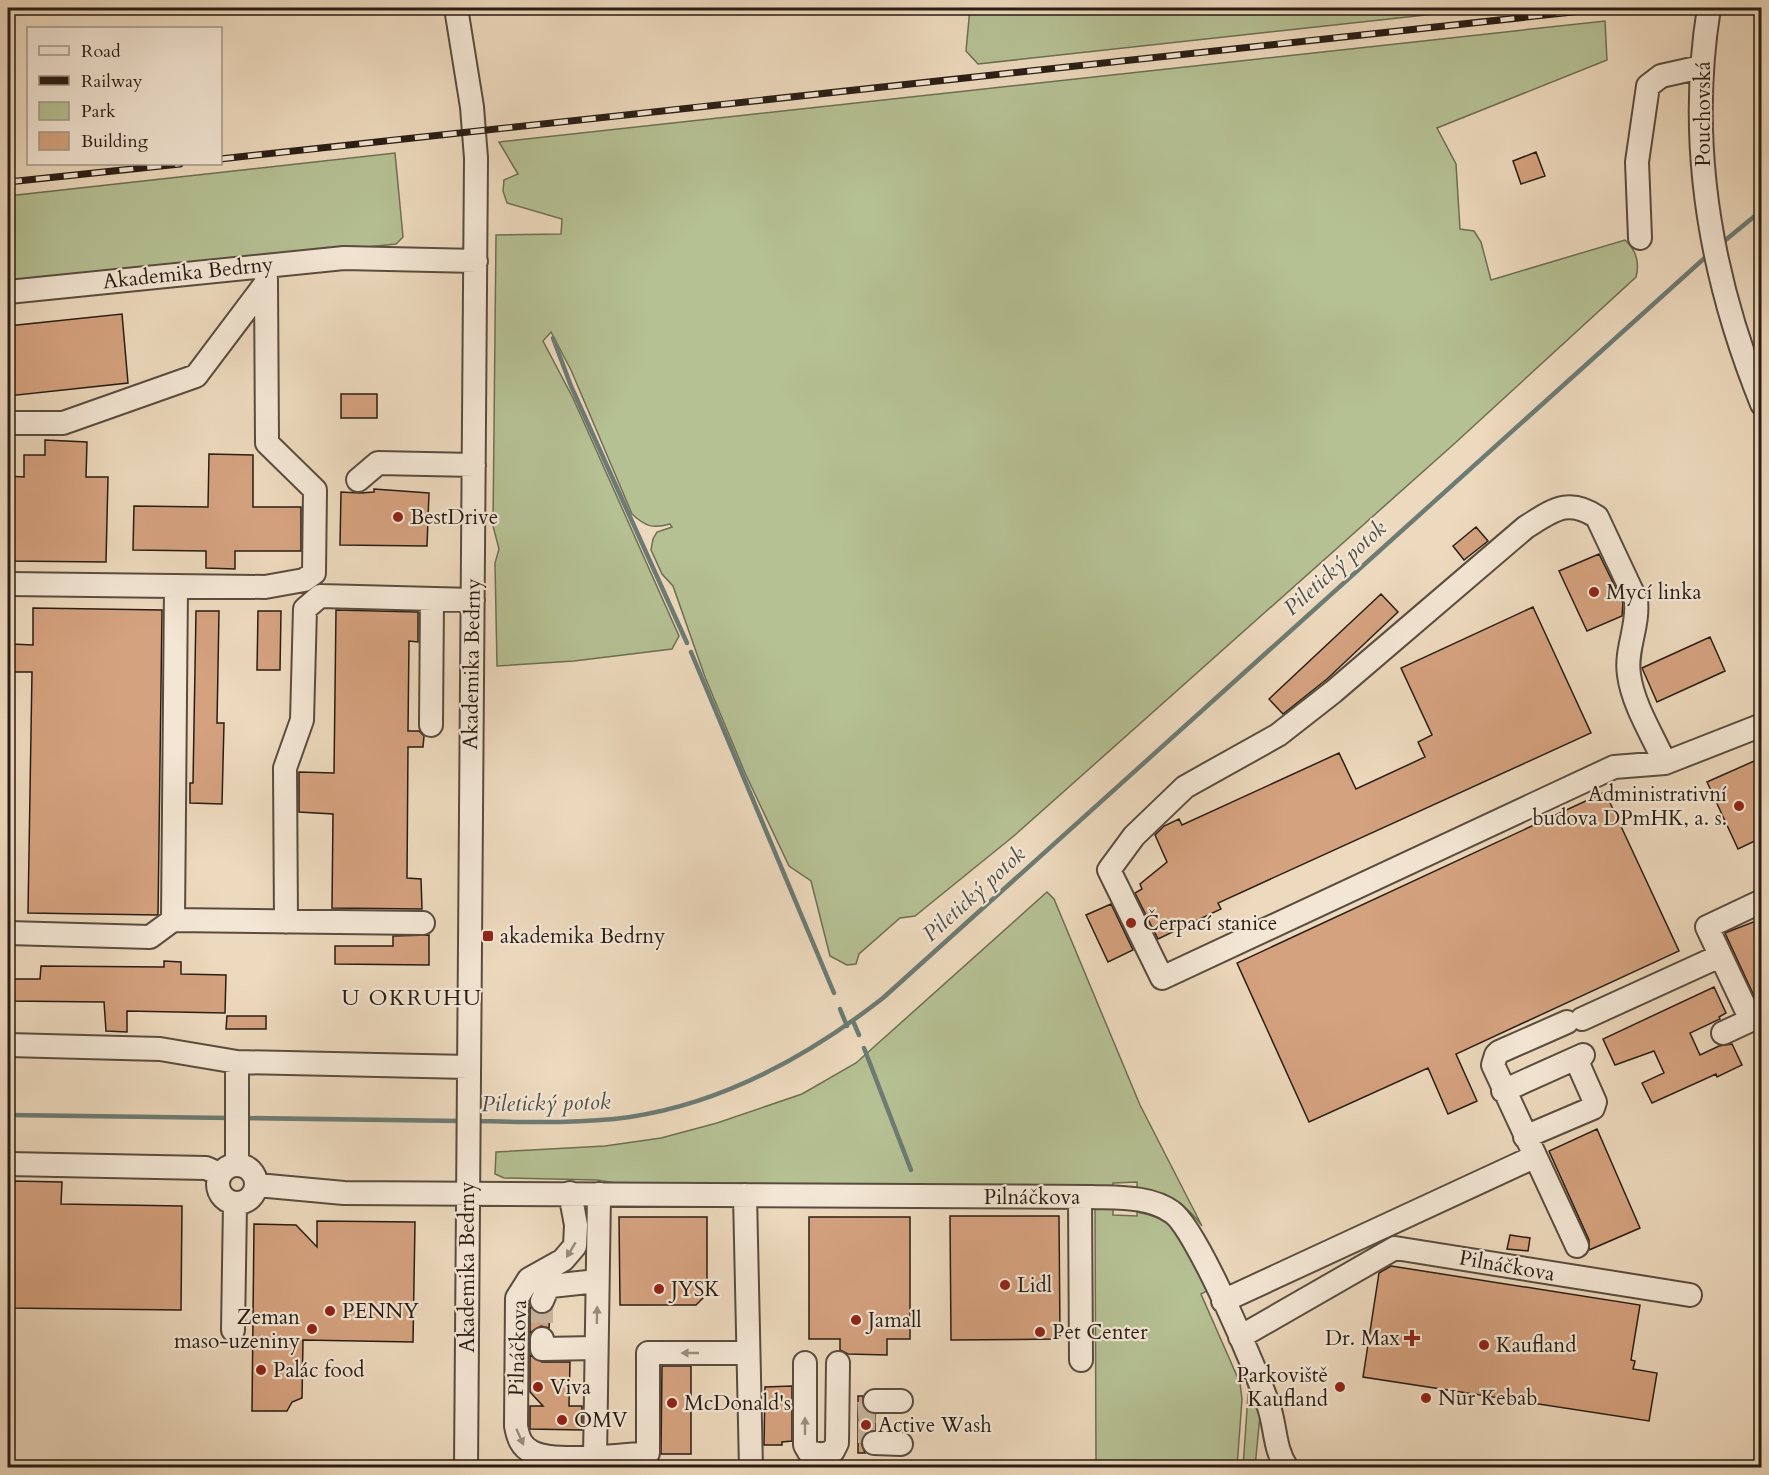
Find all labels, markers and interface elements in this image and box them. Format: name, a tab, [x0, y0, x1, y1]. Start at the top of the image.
legend	[27, 27, 222, 165]
text: Road	[81, 39, 121, 64]
street label: Pouchovská	[1689, 61, 1718, 167]
text: Railway	[81, 69, 143, 94]
text: Park	[81, 99, 116, 124]
text: Building	[81, 129, 149, 154]
street label: Akademika Bedrny	[101, 250, 275, 296]
place label: BestDrive	[410, 503, 498, 532]
marker: BestDrive	[391, 510, 405, 524]
water label: Piletický potok	[1277, 514, 1393, 622]
street label: Akademika Bedrny	[456, 578, 488, 750]
place label: Mycí linka	[1606, 578, 1702, 607]
marker: Mycí linka	[1587, 585, 1601, 599]
place label: Administrativní budova DPmHK, a. s.	[1533, 780, 1727, 833]
marker: Administrativní budova DPmHK, a. s.	[1732, 799, 1746, 813]
water label: Piletický potok	[916, 840, 1032, 948]
place label: Čerpací stanice	[1143, 908, 1277, 938]
marker: Čerpací stanice	[1124, 916, 1138, 930]
place label: akademika Bedrny	[500, 922, 665, 951]
marker: akademika Bedrny	[481, 929, 495, 943]
district label: U OKRUHU	[342, 983, 482, 1013]
water label: Piletický potok	[481, 1087, 611, 1119]
street label: Akademika Bedrny	[453, 1181, 482, 1353]
street label: Pilnáčkova	[984, 1183, 1080, 1212]
one-way arrow	[566, 1241, 577, 1258]
street label: Pilnáčkova	[1457, 1243, 1557, 1289]
place label: Lidl	[1017, 1271, 1052, 1300]
place label: JYSK	[668, 1275, 720, 1304]
marker: Lidl	[998, 1278, 1012, 1292]
marker: JYSK	[652, 1282, 666, 1296]
place label: PENNY	[342, 1297, 419, 1326]
street label: Pilnáčkova	[502, 1299, 534, 1397]
place label: Zeman maso-uzeniny	[174, 1303, 300, 1356]
marker: PENNY	[323, 1304, 337, 1318]
one-way arrow	[592, 1306, 602, 1325]
place label: Jamall	[865, 1306, 922, 1335]
marker: Jamall	[849, 1313, 863, 1327]
place label: Pet Center	[1052, 1318, 1148, 1347]
marker: Zeman maso-uzeniny	[305, 1322, 319, 1336]
place label: Dr. Max	[1325, 1324, 1401, 1353]
marker: Pet Center	[1033, 1325, 1047, 1339]
marker: Dr. Max	[1405, 1331, 1419, 1345]
place label: Kaufland	[1496, 1331, 1576, 1360]
marker: Kaufland	[1477, 1338, 1491, 1352]
one-way arrow	[680, 1349, 699, 1358]
place label: Palác food	[273, 1356, 364, 1385]
place label: Parkoviště Kaufland	[1237, 1361, 1328, 1414]
marker: Palác food	[254, 1363, 268, 1377]
place label: Viva	[550, 1373, 591, 1402]
marker: Viva	[531, 1380, 545, 1394]
marker: Parkoviště Kaufland	[1333, 1380, 1347, 1394]
place label: Nur Kebab	[1438, 1384, 1538, 1413]
place label: McDonald's	[684, 1389, 791, 1418]
marker: Nur Kebab	[1419, 1391, 1433, 1405]
marker: McDonald's	[665, 1396, 679, 1410]
place label: OMV	[574, 1406, 628, 1435]
place label: Active Wash	[878, 1411, 992, 1440]
marker: OMV	[555, 1413, 569, 1427]
one-way arrow	[800, 1417, 810, 1436]
marker: Active Wash	[859, 1418, 873, 1432]
one-way arrow	[516, 1429, 525, 1446]

